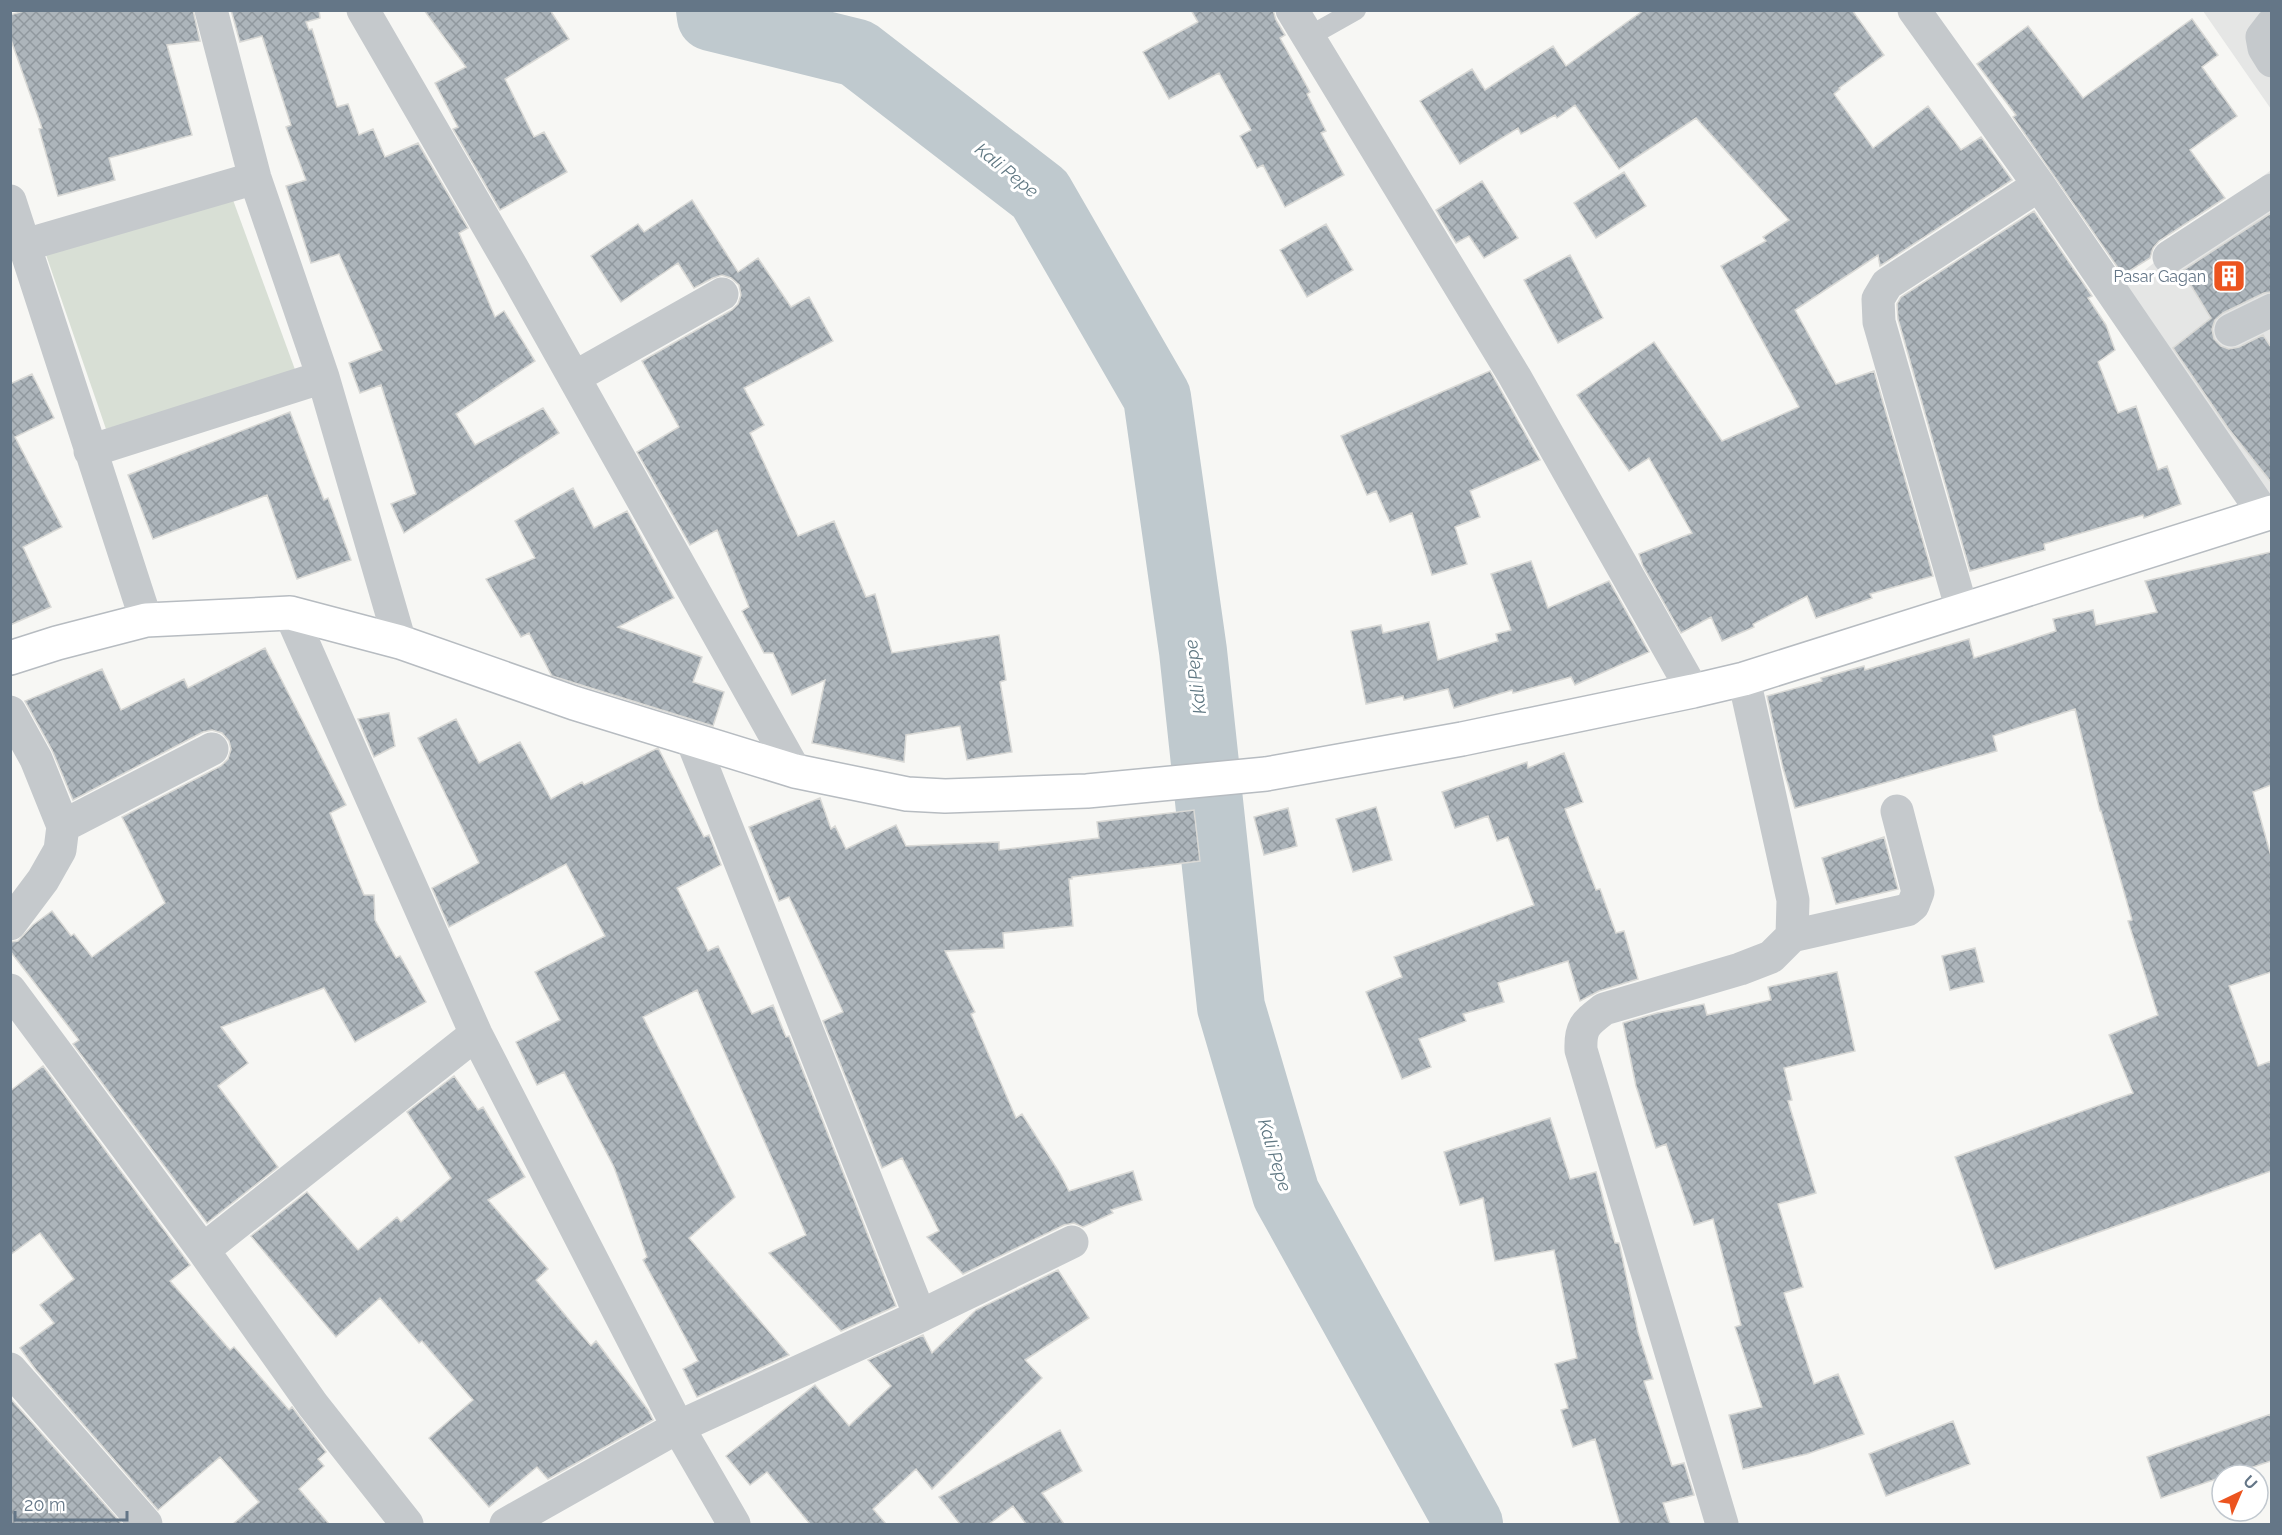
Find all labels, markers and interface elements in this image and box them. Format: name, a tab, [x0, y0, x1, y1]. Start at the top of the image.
water label: Kali Pepe	[971, 138, 1043, 202]
building icon: Pasar Gagan	[2211, 258, 2247, 294]
place label: Pasar Gagan	[2114, 267, 2206, 286]
water label: Kali Pepe	[1180, 638, 1210, 715]
water label: Kali Pepe	[1254, 1116, 1296, 1194]
north arrow	[2210, 1463, 2270, 1523]
text: U	[2239, 1472, 2261, 1494]
scale bar	[15, 1484, 128, 1522]
text: 20 m	[24, 1494, 66, 1515]

